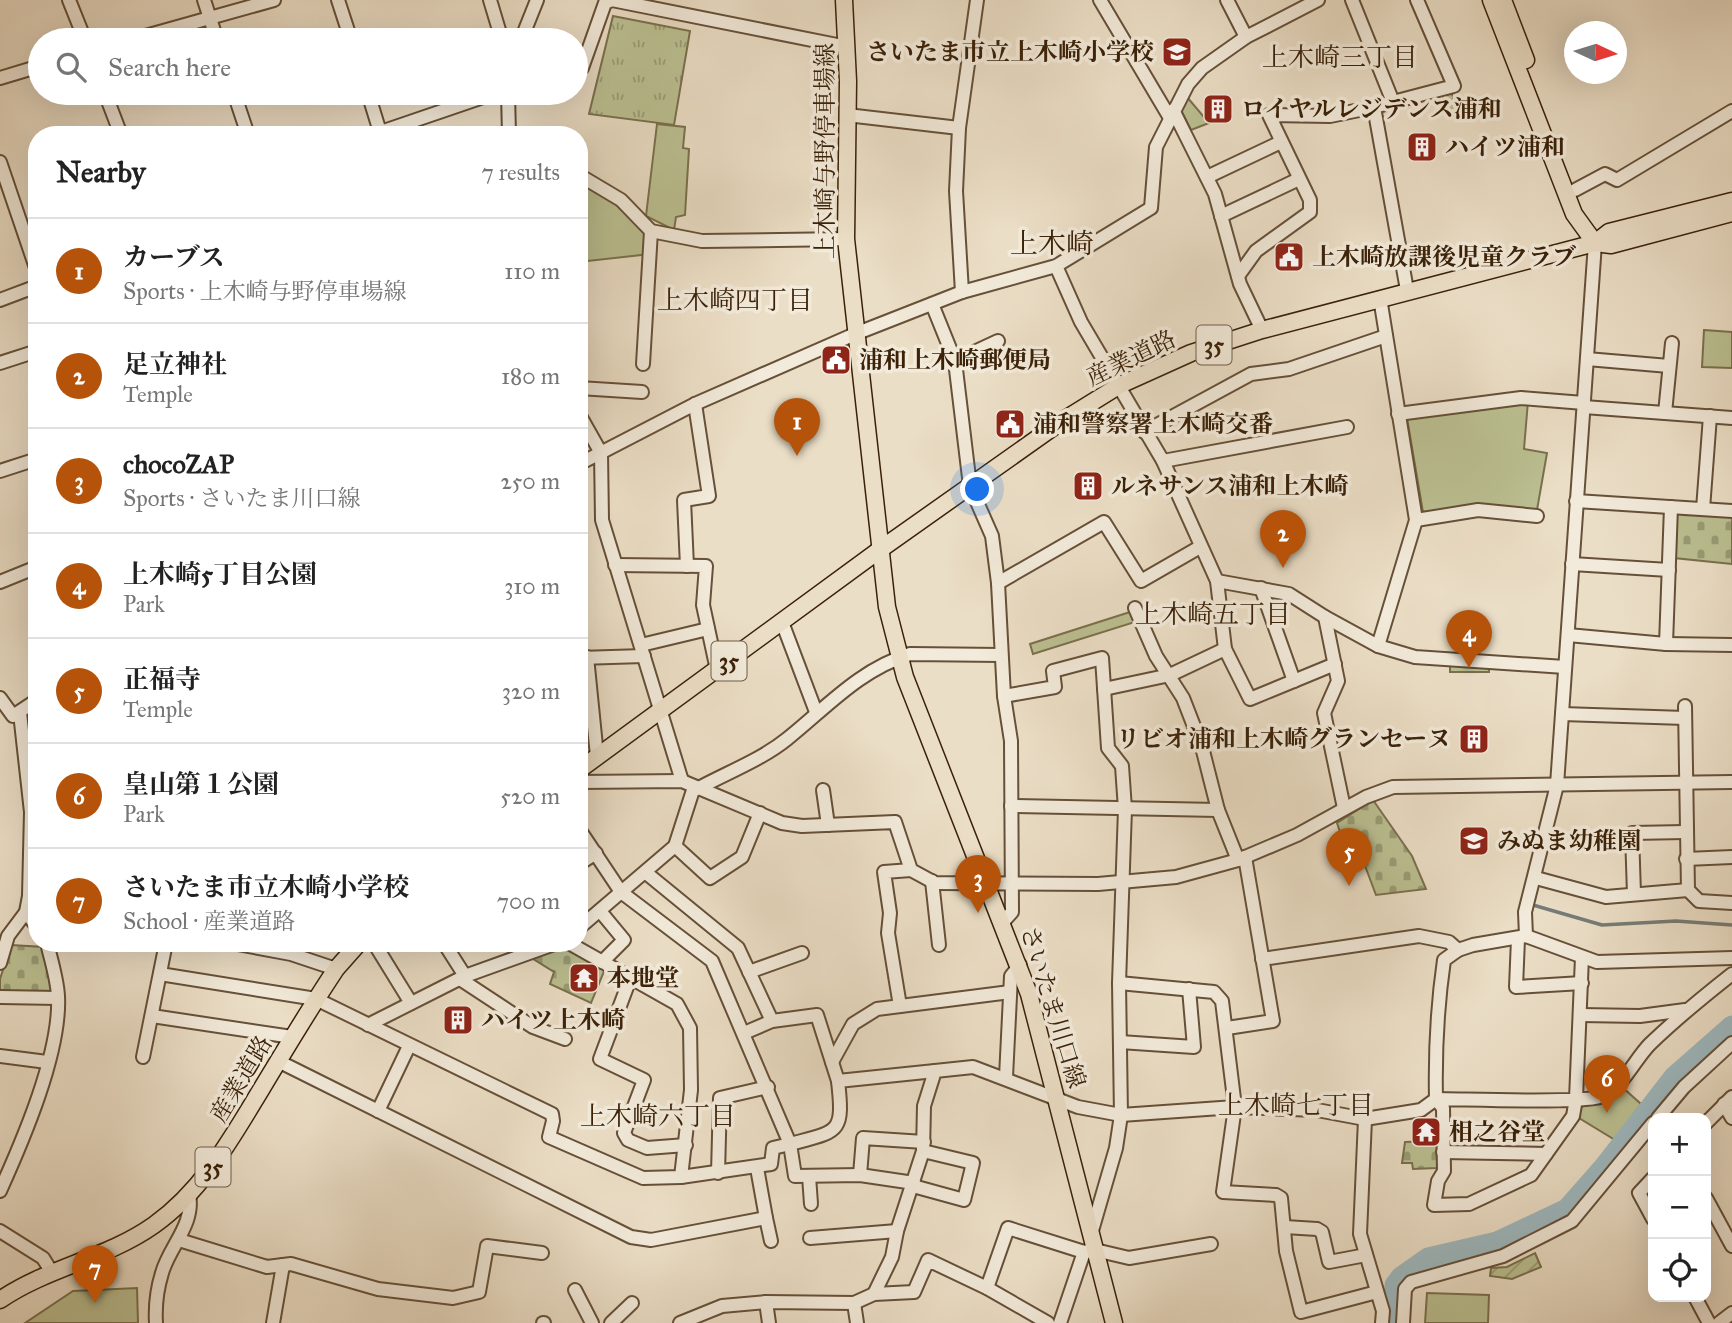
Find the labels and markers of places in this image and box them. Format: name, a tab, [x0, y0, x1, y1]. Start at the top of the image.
school or university icon: さいたま市立上木崎小学校	[1160, 35, 1194, 69]
place label: さいたま市立上木崎小学校	[866, 37, 1154, 67]
building icon: ロイヤルレジデンス浦和	[1201, 92, 1235, 126]
place label: ロイヤルレジデンス浦和	[1241, 94, 1502, 124]
building icon: ハイツ浦和	[1405, 130, 1439, 164]
place label: ハイツ浦和	[1445, 132, 1565, 162]
public building icon: 上木崎放課後児童クラブ	[1272, 240, 1306, 274]
place label: 上木崎放課後児童クラブ	[1312, 242, 1576, 272]
public building icon: 浦和上木崎郵便局	[819, 343, 853, 377]
place label: 浦和上木崎郵便局	[859, 345, 1051, 375]
pin: 1	[774, 398, 820, 456]
public building icon: 浦和警察署上木崎交番	[993, 407, 1027, 441]
place label: 浦和警察署上木崎交番	[1033, 409, 1273, 439]
building icon: ルネサンス浦和上木崎	[1071, 469, 1105, 503]
place label: ルネサンス浦和上木崎	[1111, 471, 1348, 501]
pin: 2	[1260, 510, 1306, 568]
pin: 4	[1446, 610, 1492, 668]
building icon: リビオ浦和上木崎グランセーヌ	[1457, 722, 1491, 756]
place label: リビオ浦和上木崎グランセーヌ	[1116, 724, 1451, 754]
school or university icon: みぬま幼稚園	[1457, 824, 1491, 858]
place label: みぬま幼稚園	[1497, 826, 1641, 856]
pin: 5	[1326, 828, 1372, 886]
pin: 3	[955, 855, 1001, 913]
temple icon: 本地堂	[567, 961, 601, 995]
place label: 本地堂	[607, 963, 679, 993]
building icon: ハイツ上木崎	[441, 1003, 475, 1037]
place label: ハイツ上木崎	[481, 1005, 625, 1035]
pin: 6	[1584, 1055, 1630, 1113]
temple icon: 相之谷堂	[1409, 1115, 1443, 1149]
place label: 相之谷堂	[1449, 1117, 1545, 1147]
pin: 7	[72, 1245, 118, 1303]

